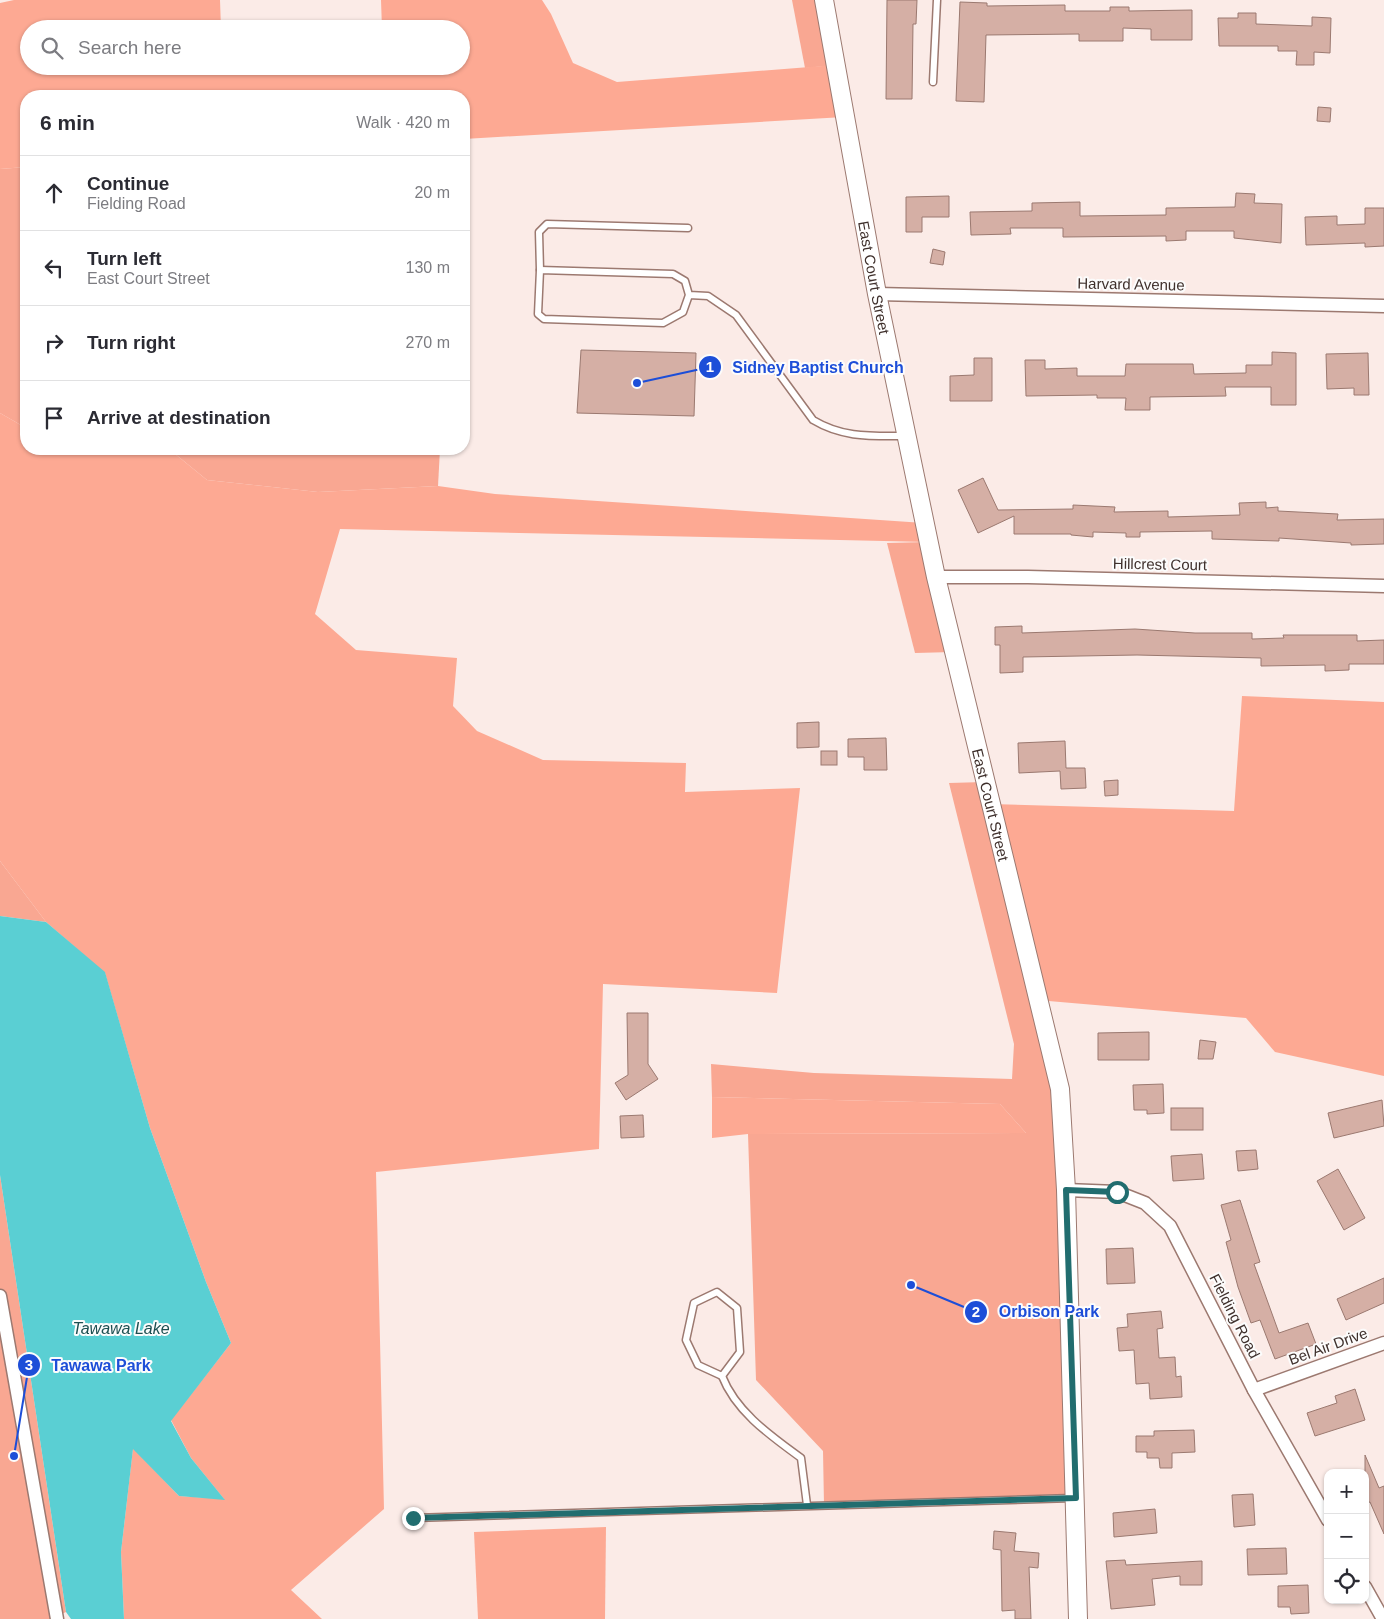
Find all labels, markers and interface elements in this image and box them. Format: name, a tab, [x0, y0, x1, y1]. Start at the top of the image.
search box	[20, 20, 470, 75]
icon: search	[38, 34, 66, 62]
text: Search here	[78, 37, 182, 58]
text: 6 min	[40, 111, 95, 134]
text: Walk · 420 m	[356, 114, 450, 131]
text: Continue	[87, 173, 169, 194]
icon: ahead	[40, 179, 68, 207]
text: 20 m	[414, 184, 450, 201]
text: Fielding Road	[87, 195, 186, 212]
street label: East Court Street	[855, 219, 894, 337]
text: Turn left	[87, 248, 162, 269]
icon: left	[40, 254, 68, 282]
text: 130 m	[406, 259, 450, 276]
text: East Court Street	[87, 270, 210, 287]
street label: Harvard Avenue	[1077, 275, 1185, 293]
icon: right	[40, 329, 68, 357]
text: Turn right	[87, 332, 175, 353]
text: 270 m	[406, 334, 450, 351]
callout: Sidney Baptist Church	[697, 351, 914, 382]
text: 1	[706, 358, 714, 375]
text: Sidney Baptist Church	[732, 359, 904, 376]
icon: arrive	[40, 404, 68, 432]
text: Arrive at destination	[87, 407, 271, 428]
street label: Hillcrest Court	[1113, 555, 1208, 573]
street label: East Court Street	[969, 747, 1013, 863]
route start	[1106, 1181, 1129, 1204]
street label: Fielding Road	[1206, 1271, 1264, 1361]
callout: Orbison Park	[964, 1296, 1109, 1327]
text: 2	[972, 1303, 980, 1320]
text: Orbison Park	[999, 1303, 1099, 1320]
water label: Tawawa Lake	[72, 1320, 170, 1337]
street label: Bel Air Drive	[1286, 1324, 1370, 1368]
callout: Tawawa Park	[17, 1350, 161, 1381]
text: 3	[25, 1356, 33, 1373]
text: Tawawa Park	[51, 1357, 151, 1374]
map controls	[1324, 1469, 1369, 1604]
button: +	[1324, 1469, 1369, 1514]
route end	[402, 1507, 425, 1530]
button: −	[1324, 1514, 1369, 1559]
button: locate	[1324, 1559, 1369, 1604]

